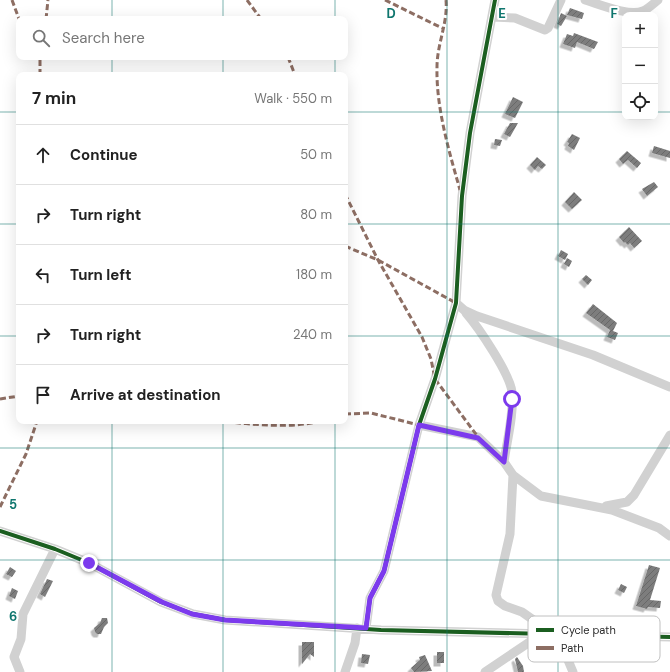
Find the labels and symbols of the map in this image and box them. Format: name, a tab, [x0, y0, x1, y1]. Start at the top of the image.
text: D	[386, 5, 396, 22]
text: E	[498, 5, 506, 22]
text: F	[610, 5, 618, 22]
route start	[503, 390, 521, 408]
text: 5	[9, 496, 17, 513]
route end	[80, 554, 98, 572]
text: 6	[9, 608, 17, 625]
legend	[528, 616, 660, 662]
text: Cycle path	[561, 623, 616, 637]
text: Path	[561, 641, 584, 655]

